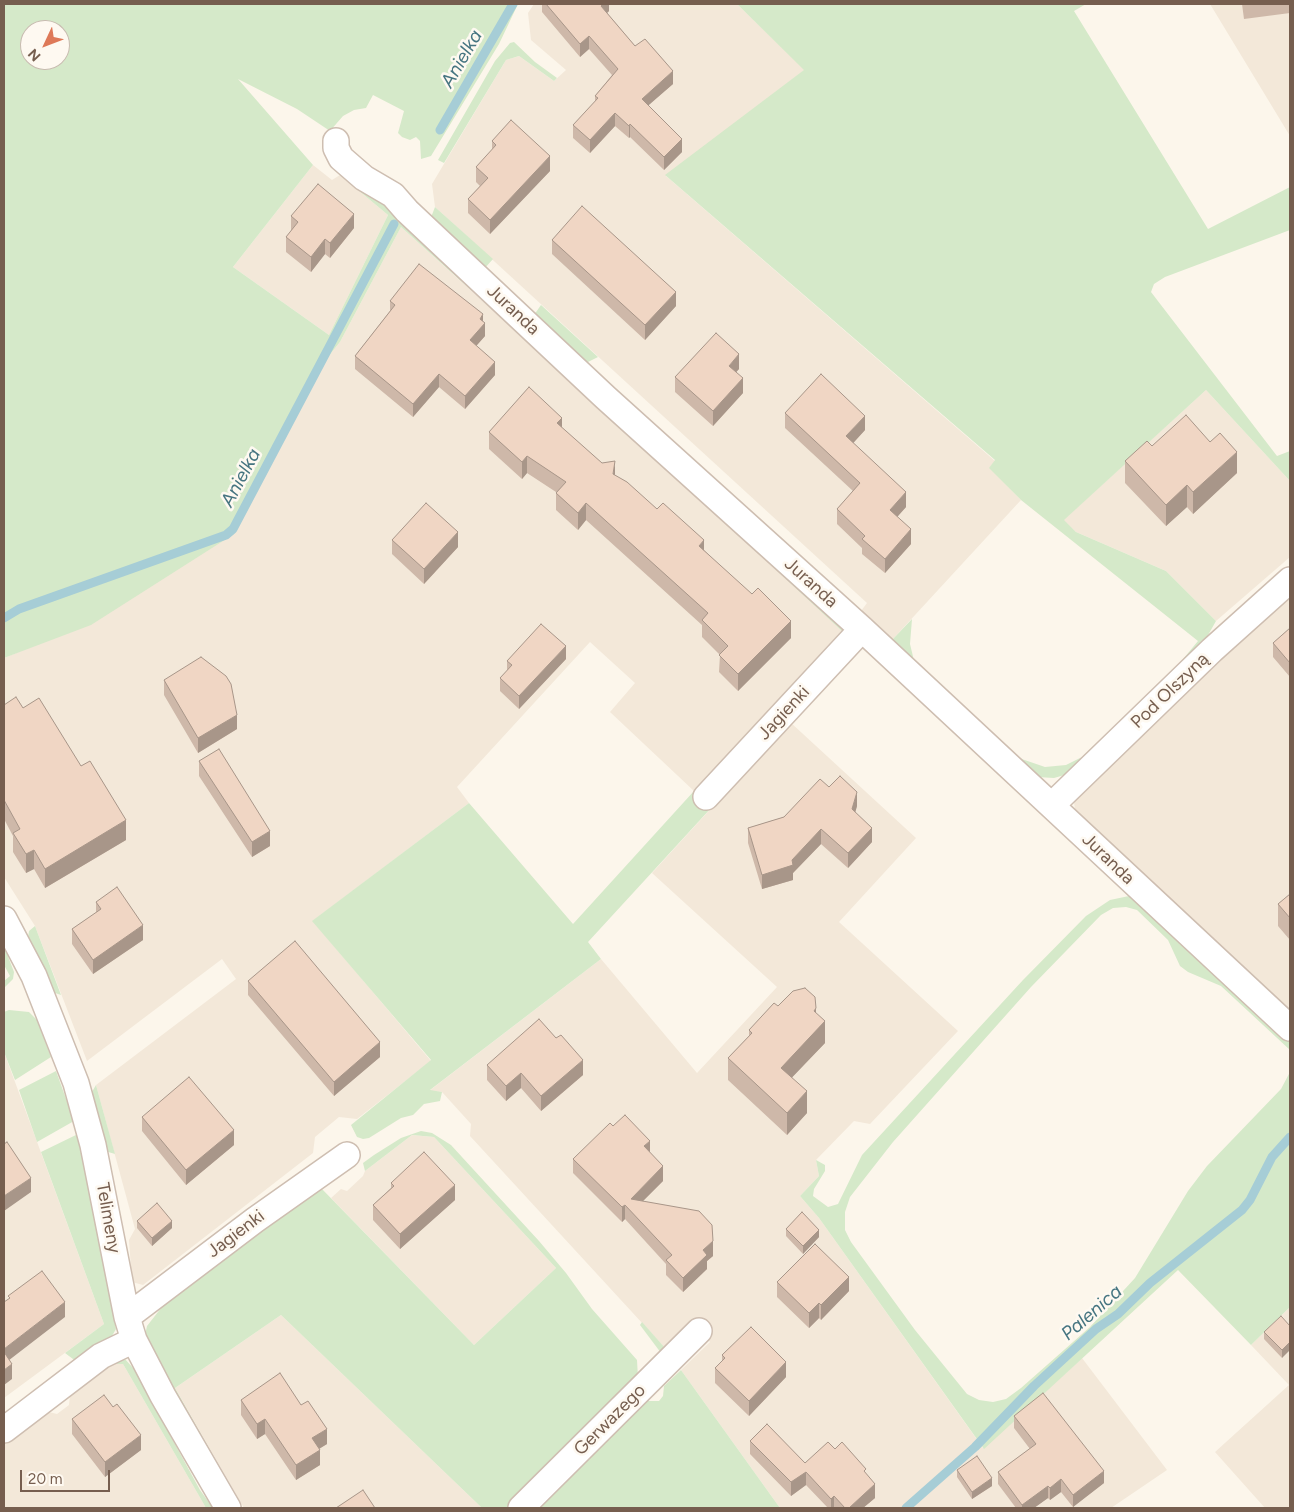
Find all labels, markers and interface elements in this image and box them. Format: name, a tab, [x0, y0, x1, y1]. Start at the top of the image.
north arrow	[20, 20, 70, 70]
water label: Anielka	[436, 26, 488, 92]
text: N	[24, 45, 44, 65]
street label: Juranda	[482, 280, 544, 340]
water label: Anielka	[216, 445, 266, 511]
street label: Juranda	[780, 553, 842, 613]
street label: Pod Olszyną	[1127, 649, 1213, 733]
street label: Jagienki	[754, 682, 814, 744]
street label: Juranda	[1077, 829, 1139, 889]
street label: Telimeny	[91, 1181, 125, 1255]
street label: Jagienki	[203, 1206, 269, 1262]
water label: Palenica	[1057, 1280, 1127, 1346]
street label: Gerwazego	[570, 1380, 650, 1460]
scale bar	[22, 1460, 112, 1492]
text: 20 m	[28, 1470, 62, 1488]

